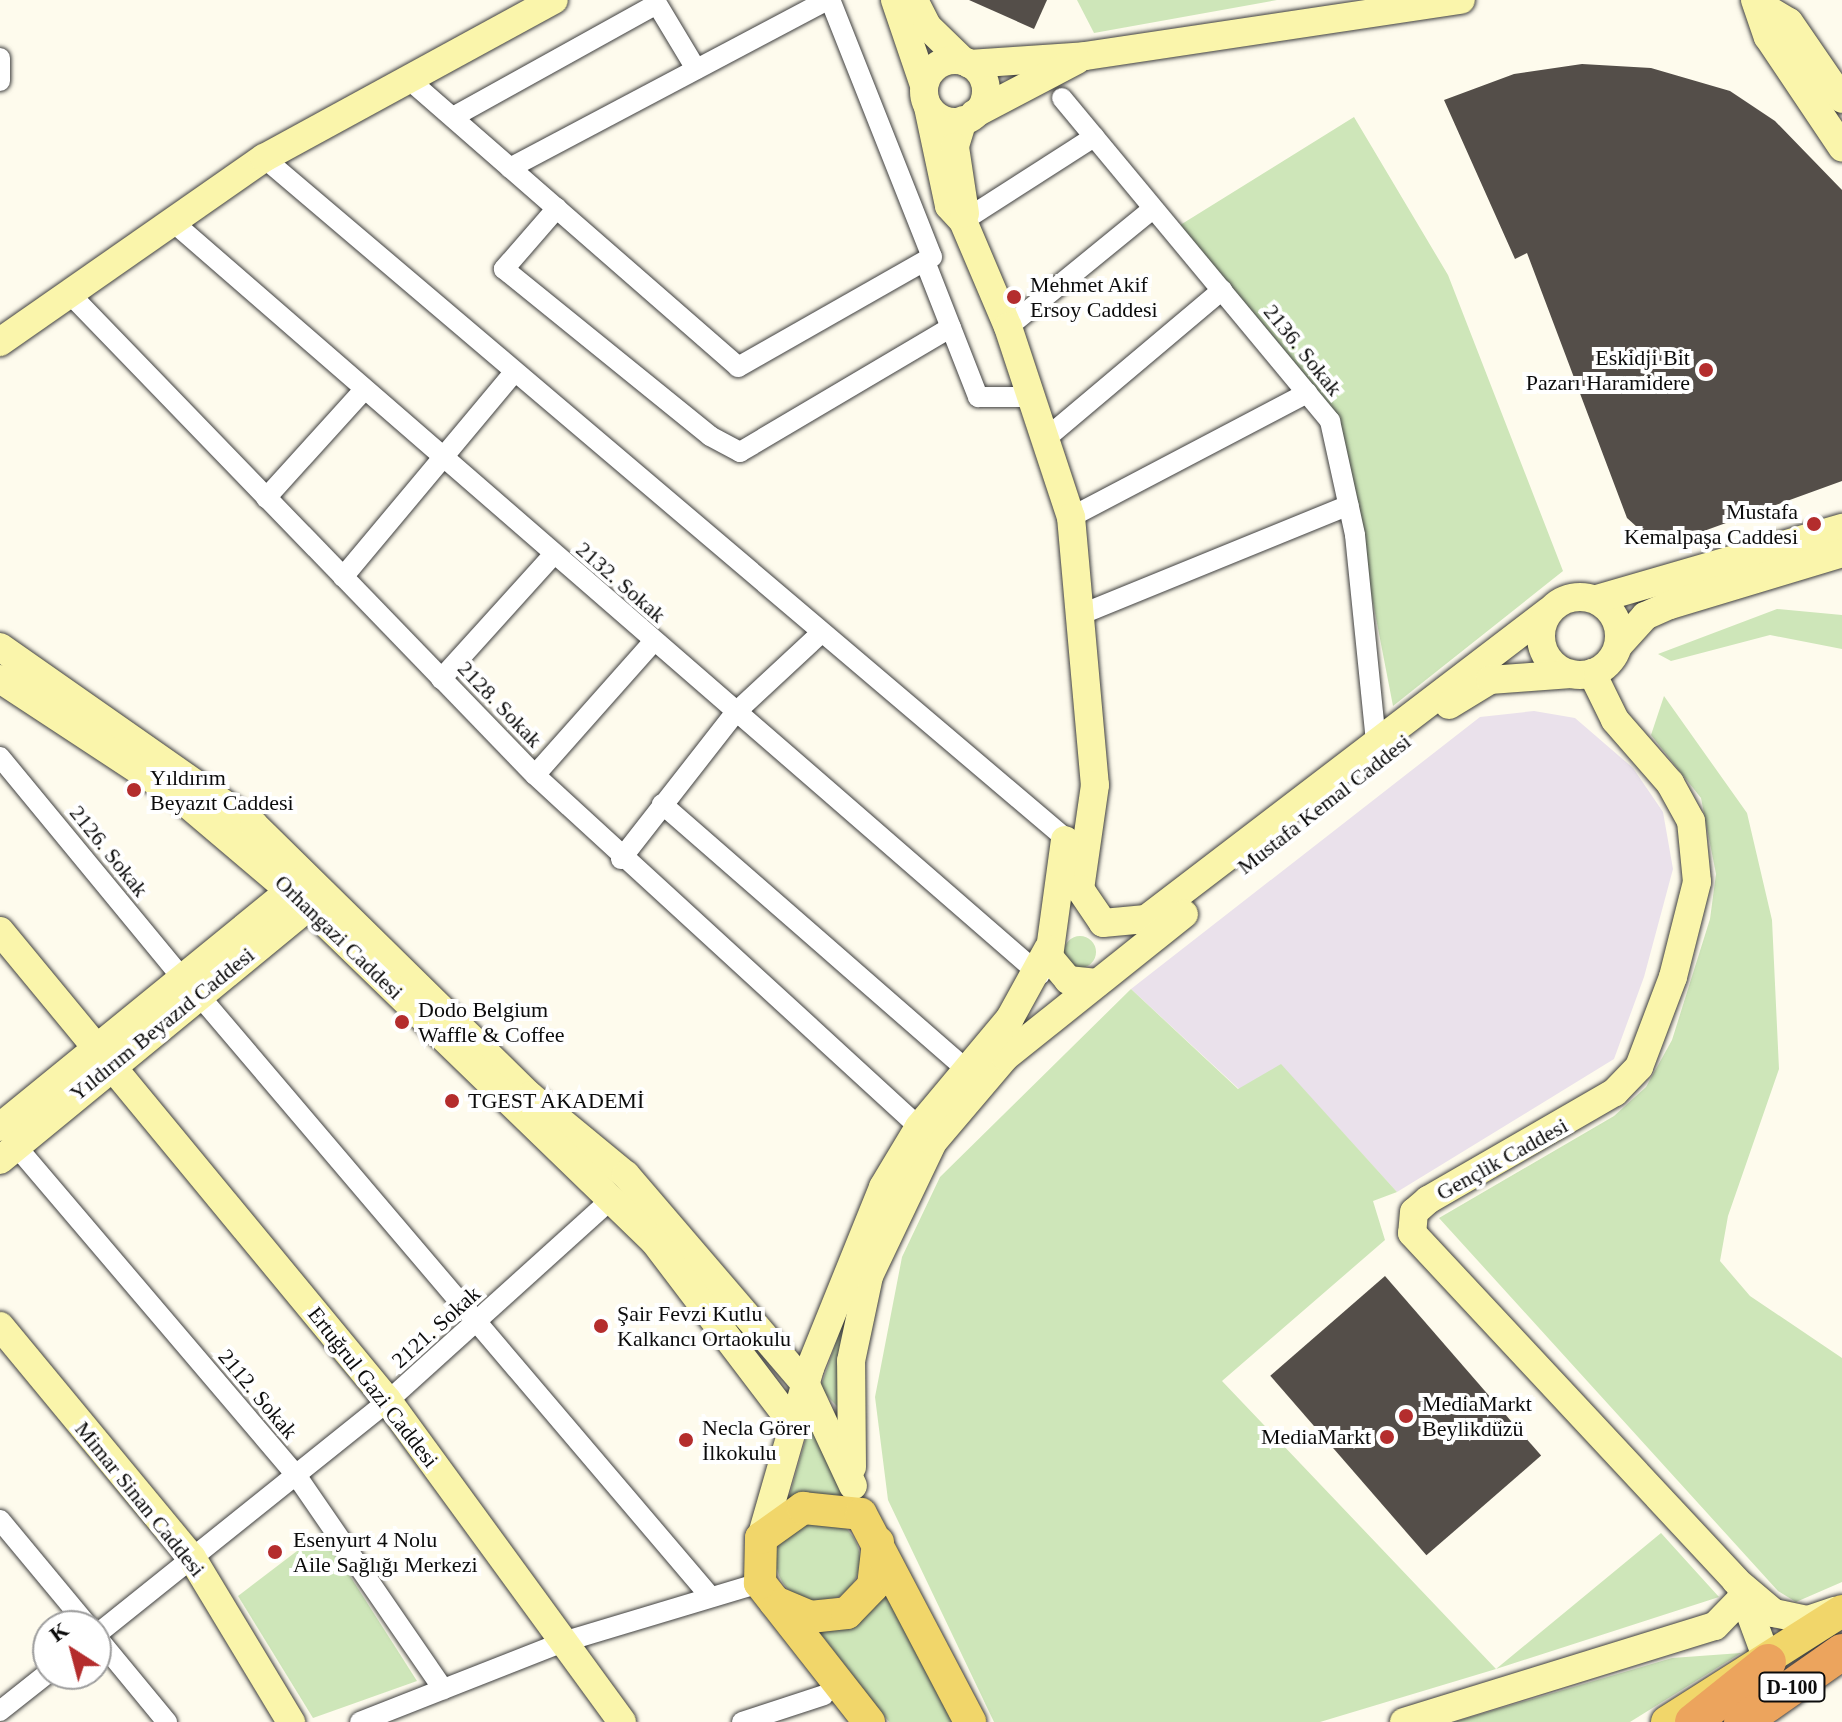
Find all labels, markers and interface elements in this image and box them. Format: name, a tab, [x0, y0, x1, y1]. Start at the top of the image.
place label: Mehmet Akif Ersoy Caddesi	[1030, 271, 1158, 322]
marker: Mehmet Akif Ersoy Caddesi	[1005, 288, 1023, 306]
street label: 2136. Sokak	[1258, 299, 1348, 401]
place label: Eskidji Bit Pazarı Haramidere	[1526, 344, 1690, 396]
marker: Eskidji Bit Pazarı Haramidere	[1697, 361, 1715, 379]
place label: Mustafa Kemalpaşa Caddesi	[1624, 498, 1798, 550]
marker: Mustafa Kemalpaşa Caddesi	[1805, 515, 1823, 533]
street label: 2132. Sokak	[571, 536, 671, 628]
street label: 2128. Sokak	[452, 655, 548, 753]
street label: Mustafa Kemal Caddesi	[1232, 728, 1416, 880]
place label: Yıldırım Beyazıt Caddesi	[150, 764, 294, 816]
marker: Yıldırım Beyazıt Caddesi	[125, 781, 143, 799]
street label: 2126. Sokak	[64, 800, 154, 902]
street label: Orhangazi Caddesi	[269, 869, 409, 1005]
street label: Yıldırım Beyazıd Caddesi	[64, 941, 260, 1107]
place label: Dodo Belgium Waffle & Coffee	[418, 996, 564, 1048]
marker: Dodo Belgium Waffle & Coffee	[393, 1013, 411, 1031]
place label: TGEST AKADEMİ	[468, 1088, 646, 1114]
marker: TGEST AKADEMİ	[443, 1092, 461, 1110]
street label: Gençlik Caddesi	[1432, 1112, 1572, 1206]
street label: 2121. Sokak	[386, 1280, 486, 1374]
place label: Şair Fevzi Kutlu Kalkancı Ortaokulu	[617, 1300, 791, 1352]
street label: Ertuğrul Gazi Caddesi	[302, 1301, 444, 1473]
marker: Şair Fevzi Kutlu Kalkancı Ortaokulu	[592, 1317, 610, 1335]
street label: 2112. Sokak	[213, 1344, 303, 1444]
place label: MediaMarkt Beylikdüzü	[1422, 1390, 1532, 1442]
marker: MediaMarkt Beylikdüzü	[1397, 1407, 1415, 1425]
place label: Necla Görer İlkokulu	[702, 1414, 810, 1466]
street label: Mimar Sinan Caddesi	[69, 1416, 211, 1582]
place label: MediaMarkt	[1261, 1424, 1371, 1450]
marker: MediaMarkt	[1378, 1428, 1396, 1446]
marker: Necla Görer İlkokulu	[677, 1431, 695, 1449]
place label: Esenyurt 4 Nolu Aile Sağlığı Merkezi	[293, 1526, 478, 1578]
marker: Esenyurt 4 Nolu Aile Sağlığı Merkezi	[264, 1541, 286, 1563]
north arrow	[32, 1610, 112, 1690]
text: K	[45, 1617, 73, 1647]
road number: D-100	[1758, 1671, 1826, 1703]

